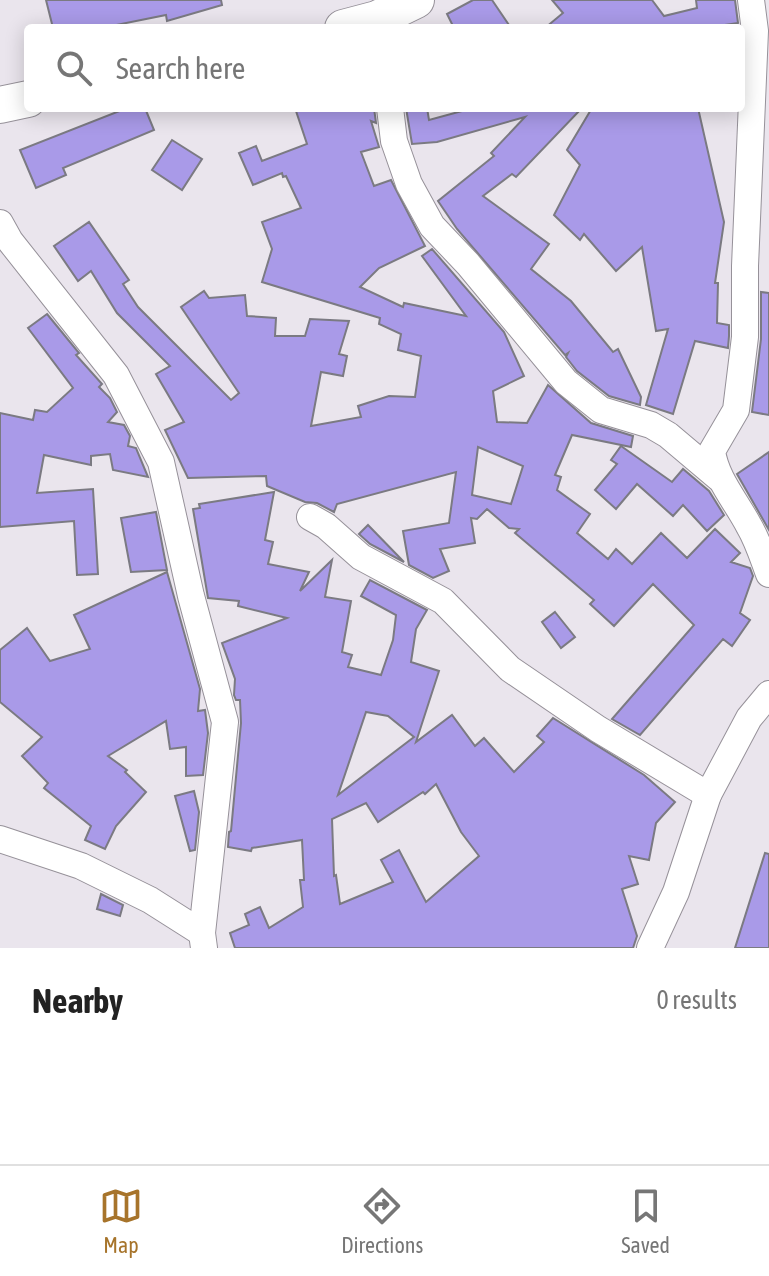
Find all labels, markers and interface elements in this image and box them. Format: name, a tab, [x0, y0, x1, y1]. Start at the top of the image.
search box	[24, 24, 745, 112]
icon: search	[52, 46, 96, 90]
text: Search here	[116, 51, 245, 85]
text: Nearby	[32, 981, 123, 1020]
text: 0 results	[656, 985, 737, 1015]
tab: Map	[99, 1184, 143, 1258]
tab: Directions	[341, 1184, 423, 1258]
tab: Saved	[621, 1184, 670, 1258]

